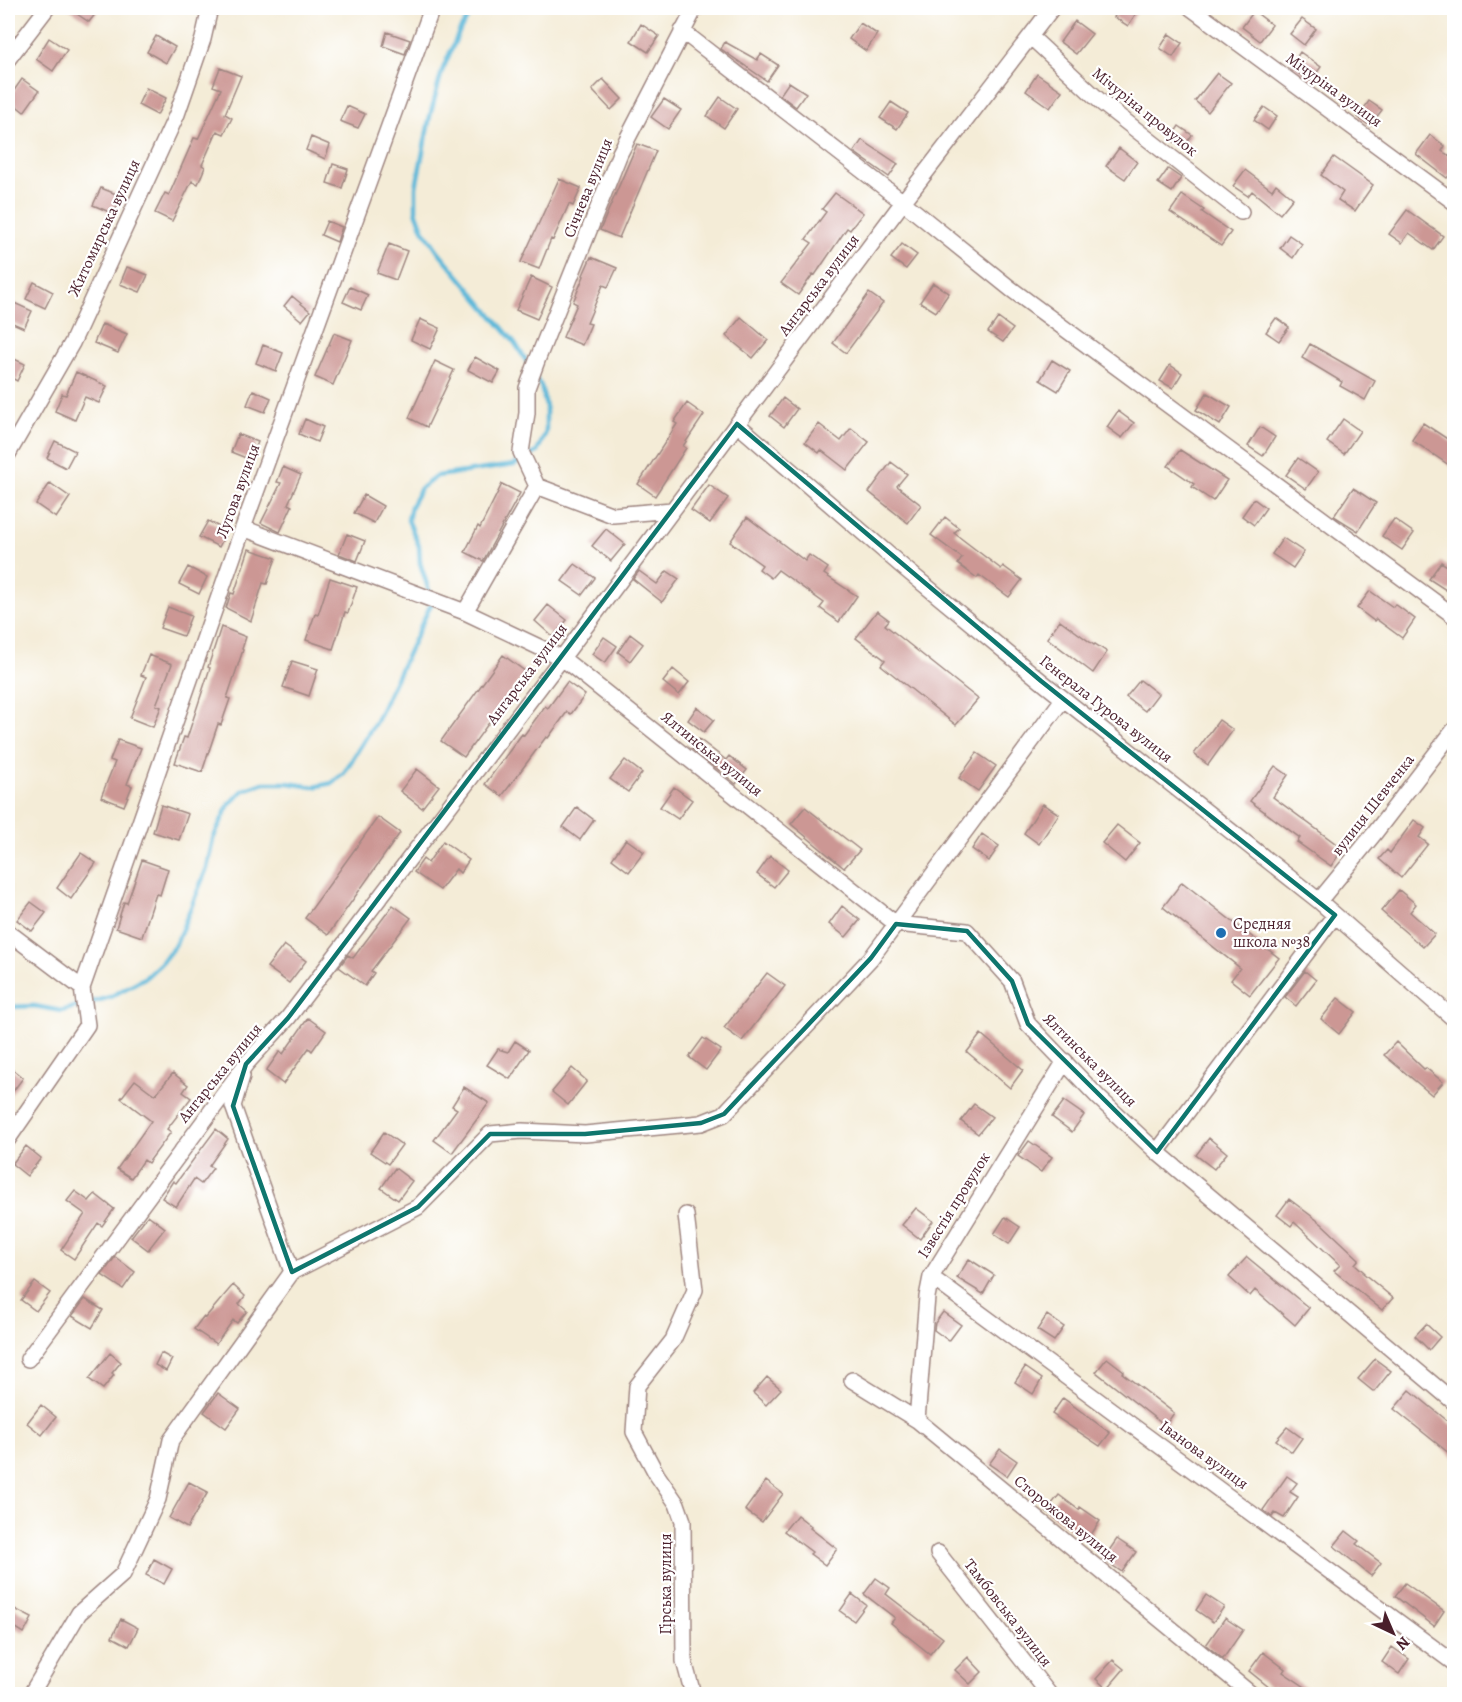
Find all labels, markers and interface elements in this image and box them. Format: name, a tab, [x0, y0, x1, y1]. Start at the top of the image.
street label: Мічуріна вулиця	[1281, 47, 1387, 133]
street label: Мічуріна провулок	[1087, 62, 1203, 162]
street label: Січнева вулиця	[558, 135, 618, 241]
street label: Житомирська вулиця	[63, 156, 146, 300]
street label: Ангарська вулиця	[773, 229, 865, 341]
street label: Лугова вулиця	[211, 441, 265, 541]
street label: Ангарська вулиця	[481, 618, 573, 730]
street label: Генерала Гурова вулиця	[1035, 650, 1177, 768]
street label: Ялтинська вулиця	[657, 706, 768, 802]
street label: вулиця Шевченка	[1326, 749, 1420, 860]
place label: Средняя школа №38	[1233, 913, 1310, 953]
marker: Средняя школа №38	[1214, 926, 1228, 940]
street label: Ялтинська вулиця	[1038, 1008, 1142, 1112]
street label: Ангарська вулиця	[172, 1018, 267, 1128]
street label: Ізвєстія провулок	[912, 1148, 996, 1262]
street label: Іванова вулиця	[1155, 1415, 1253, 1495]
street label: Сторожова вулиця	[1009, 1470, 1123, 1568]
street label: Гірська вулиця	[655, 1533, 677, 1635]
street label: Тамбовська вулиця	[959, 1554, 1057, 1672]
north arrow	[1363, 1603, 1423, 1663]
text: N	[1391, 1631, 1415, 1655]

